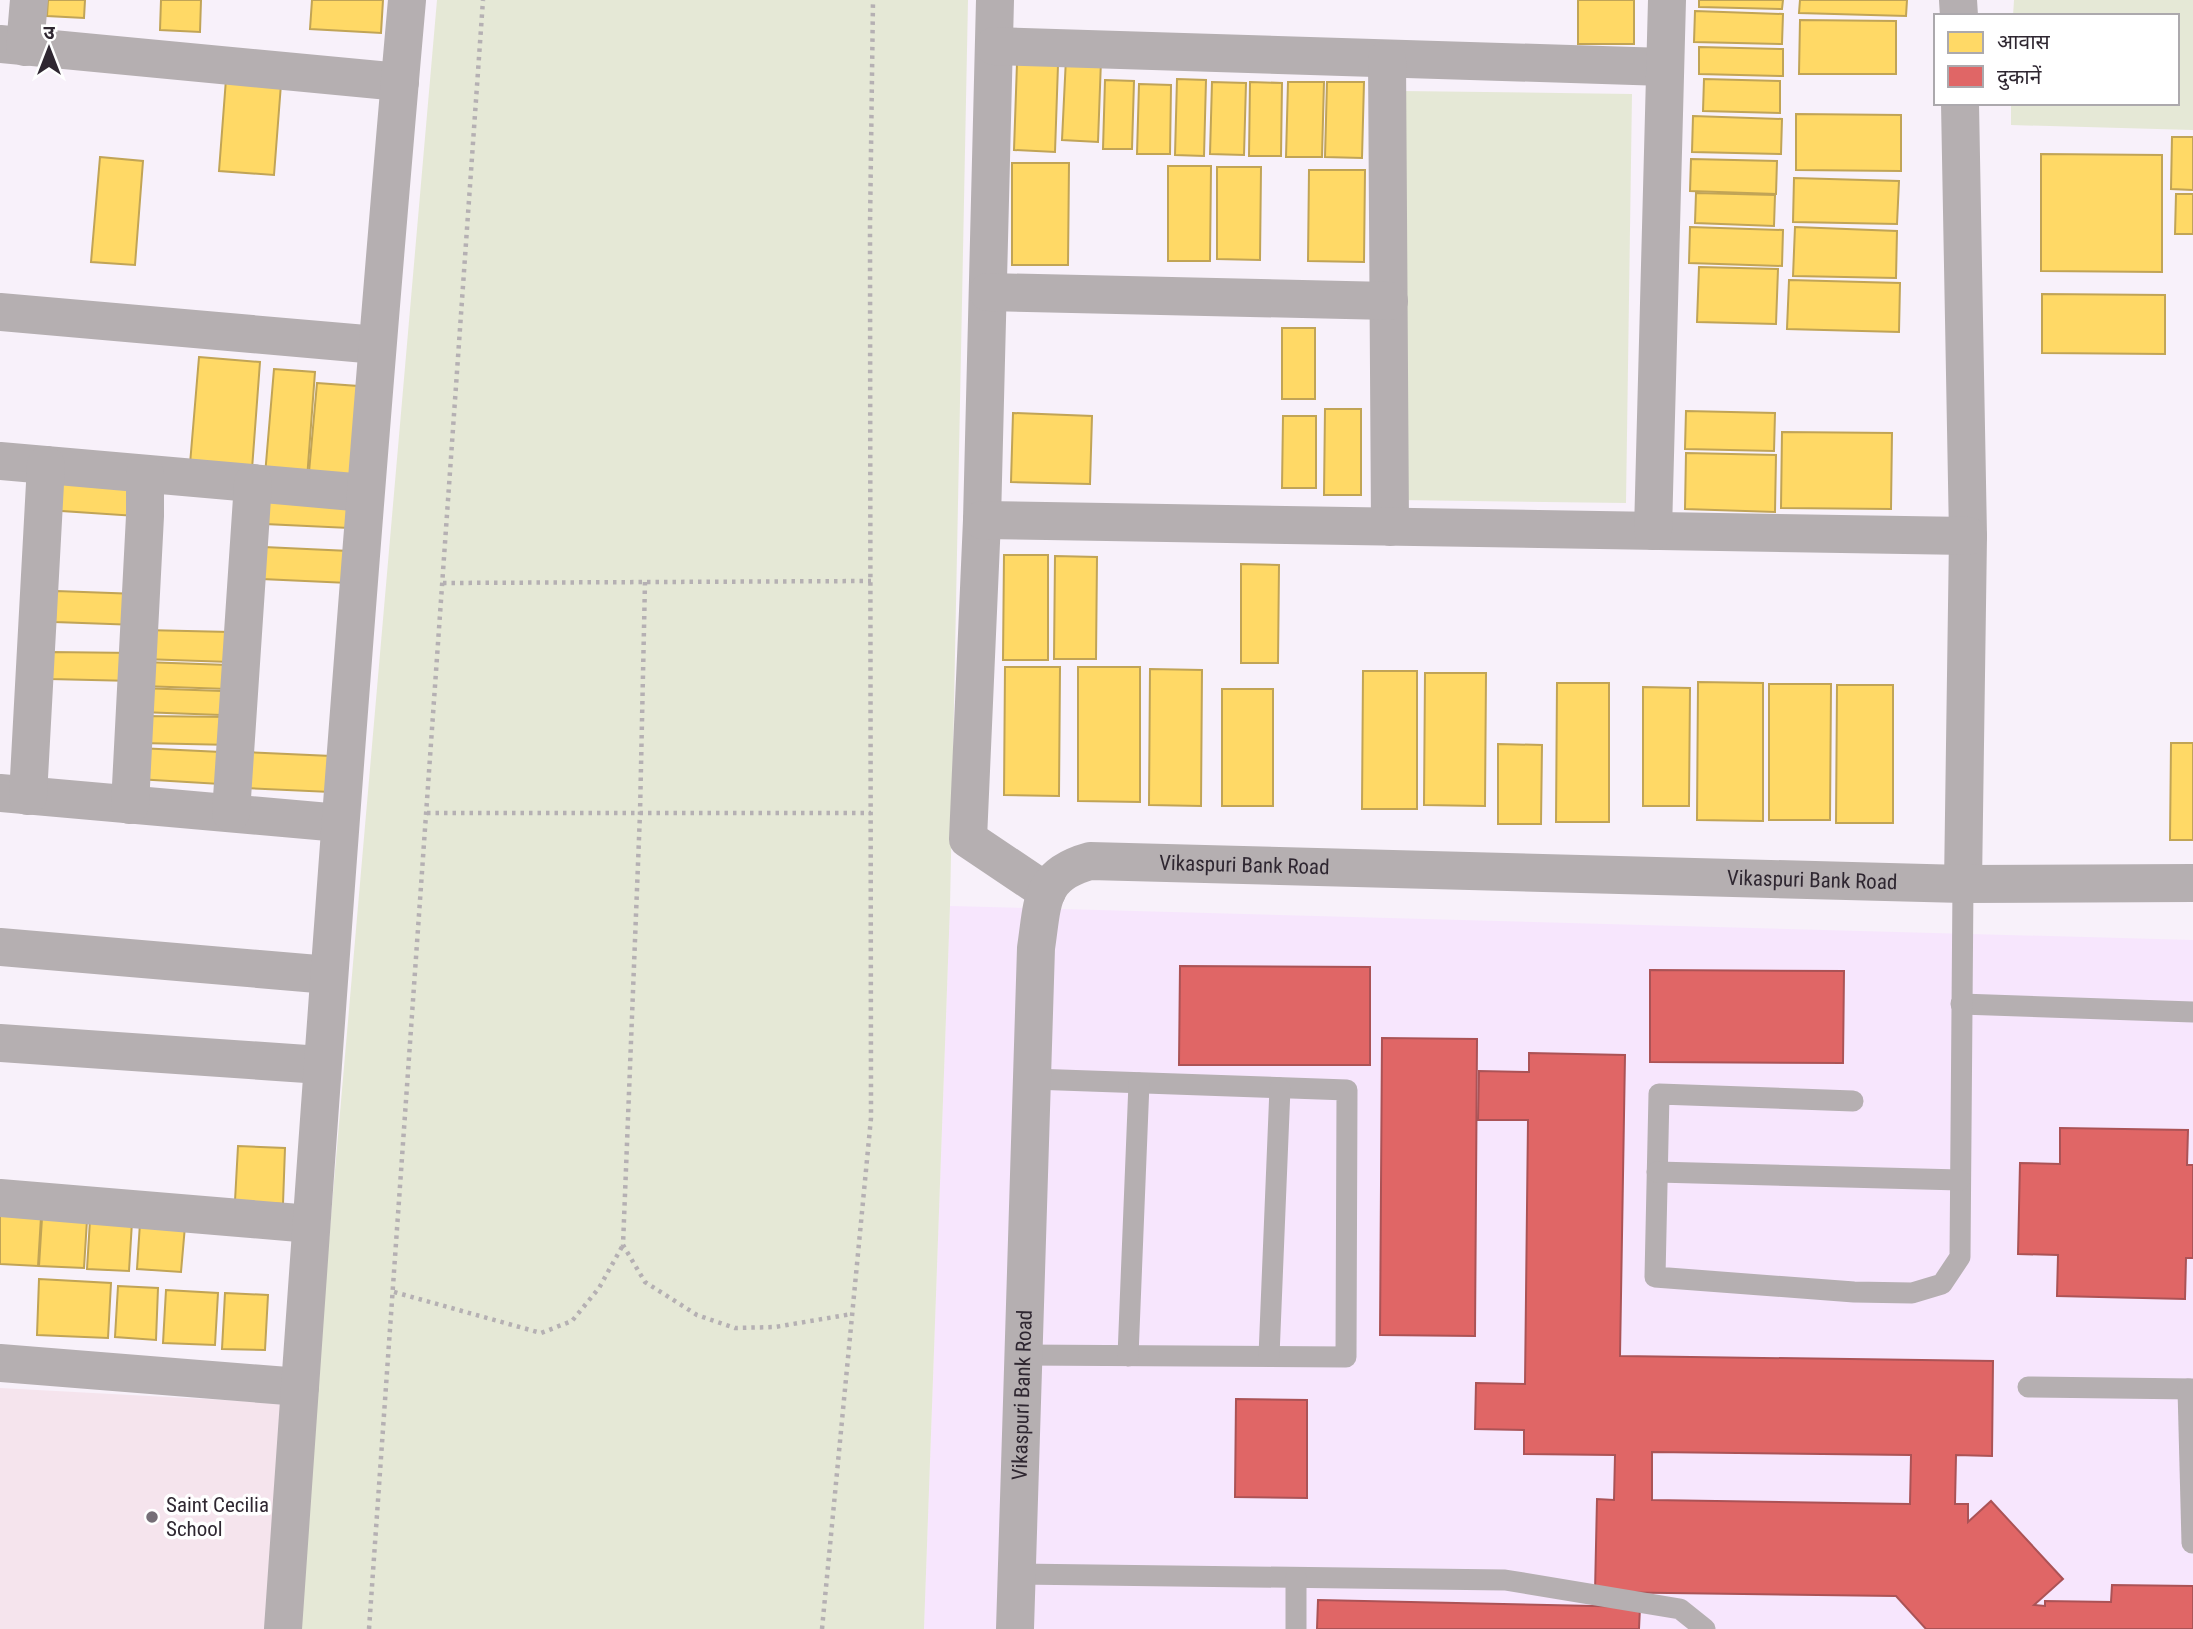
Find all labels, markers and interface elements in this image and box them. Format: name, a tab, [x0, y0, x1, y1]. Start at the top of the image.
north arrow	[14, 14, 84, 84]
legend	[1934, 14, 2179, 105]
text: उ	[43, 21, 55, 44]
text: आवास	[1997, 30, 2051, 54]
text: दुकानें	[1997, 65, 2042, 91]
street label: Vikaspuri Bank Road	[1159, 851, 1330, 879]
street label: Vikaspuri Bank Road	[1727, 866, 1898, 894]
street label: Vikaspuri Bank Road	[1008, 1310, 1037, 1481]
place label: Saint Cecilia School	[166, 1493, 269, 1541]
marker: Saint Cecilia School	[144, 1509, 160, 1525]

